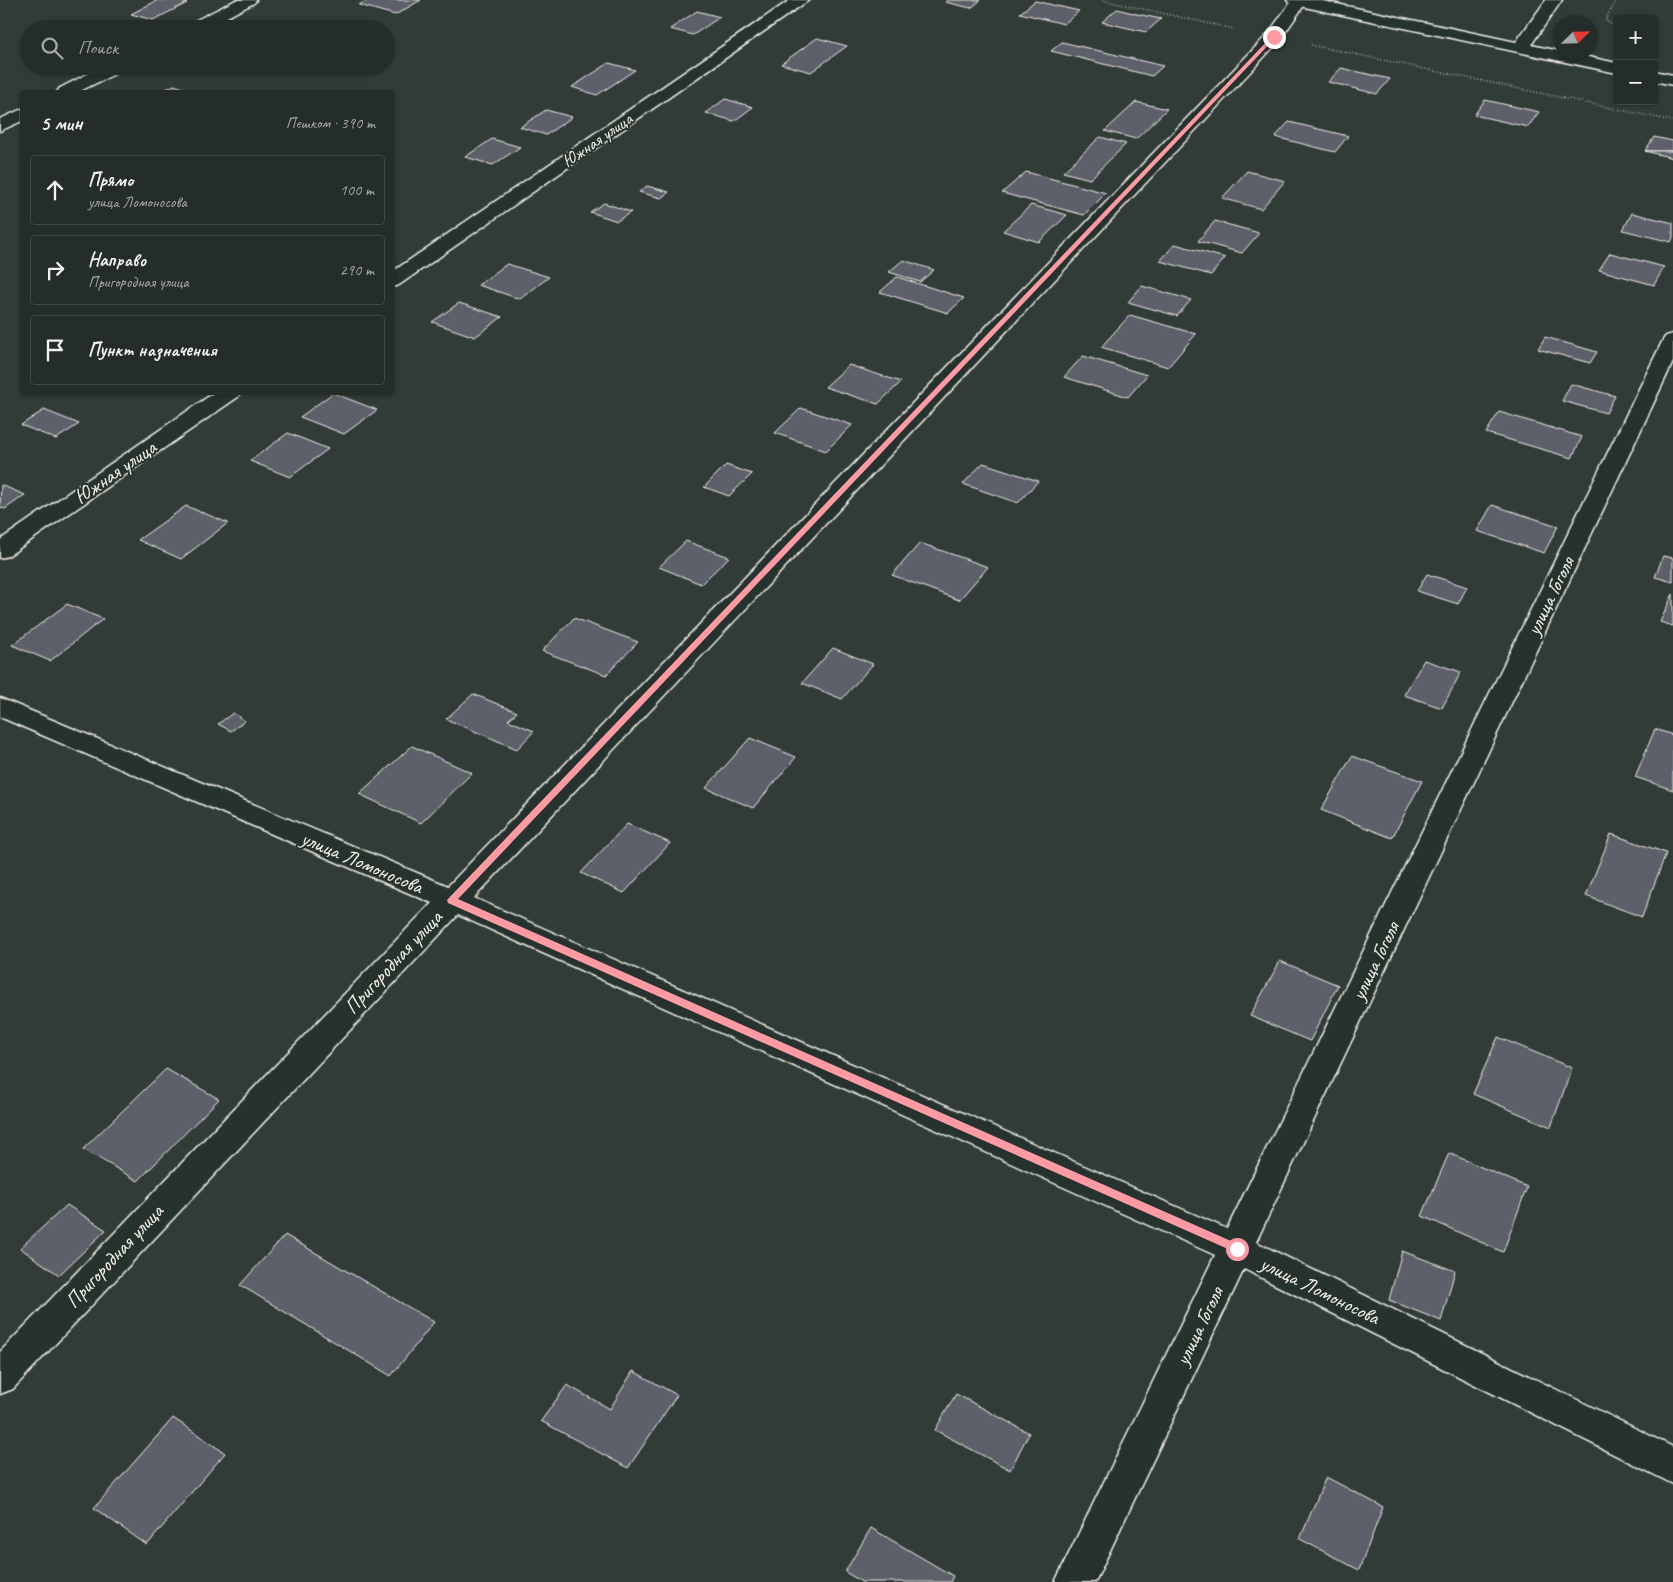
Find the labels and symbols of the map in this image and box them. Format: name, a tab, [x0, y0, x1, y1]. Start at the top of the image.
north arrow	[1553, 15, 1598, 60]
route end	[1263, 26, 1286, 49]
street label: Южная улица	[558, 107, 638, 172]
street label: Южная улица	[69, 433, 162, 510]
street label: улица Гоголя	[1519, 551, 1581, 641]
street label: улица Ломоносова	[295, 824, 428, 900]
street label: Пригородная улица	[338, 904, 449, 1019]
street label: улица Гоголя	[1344, 916, 1406, 1006]
street label: Пригородная улица	[59, 1198, 170, 1313]
route start	[1226, 1238, 1249, 1261]
street label: улица Ломоносова	[1254, 1249, 1385, 1331]
street label: улица Гоголя	[1168, 1281, 1230, 1371]

